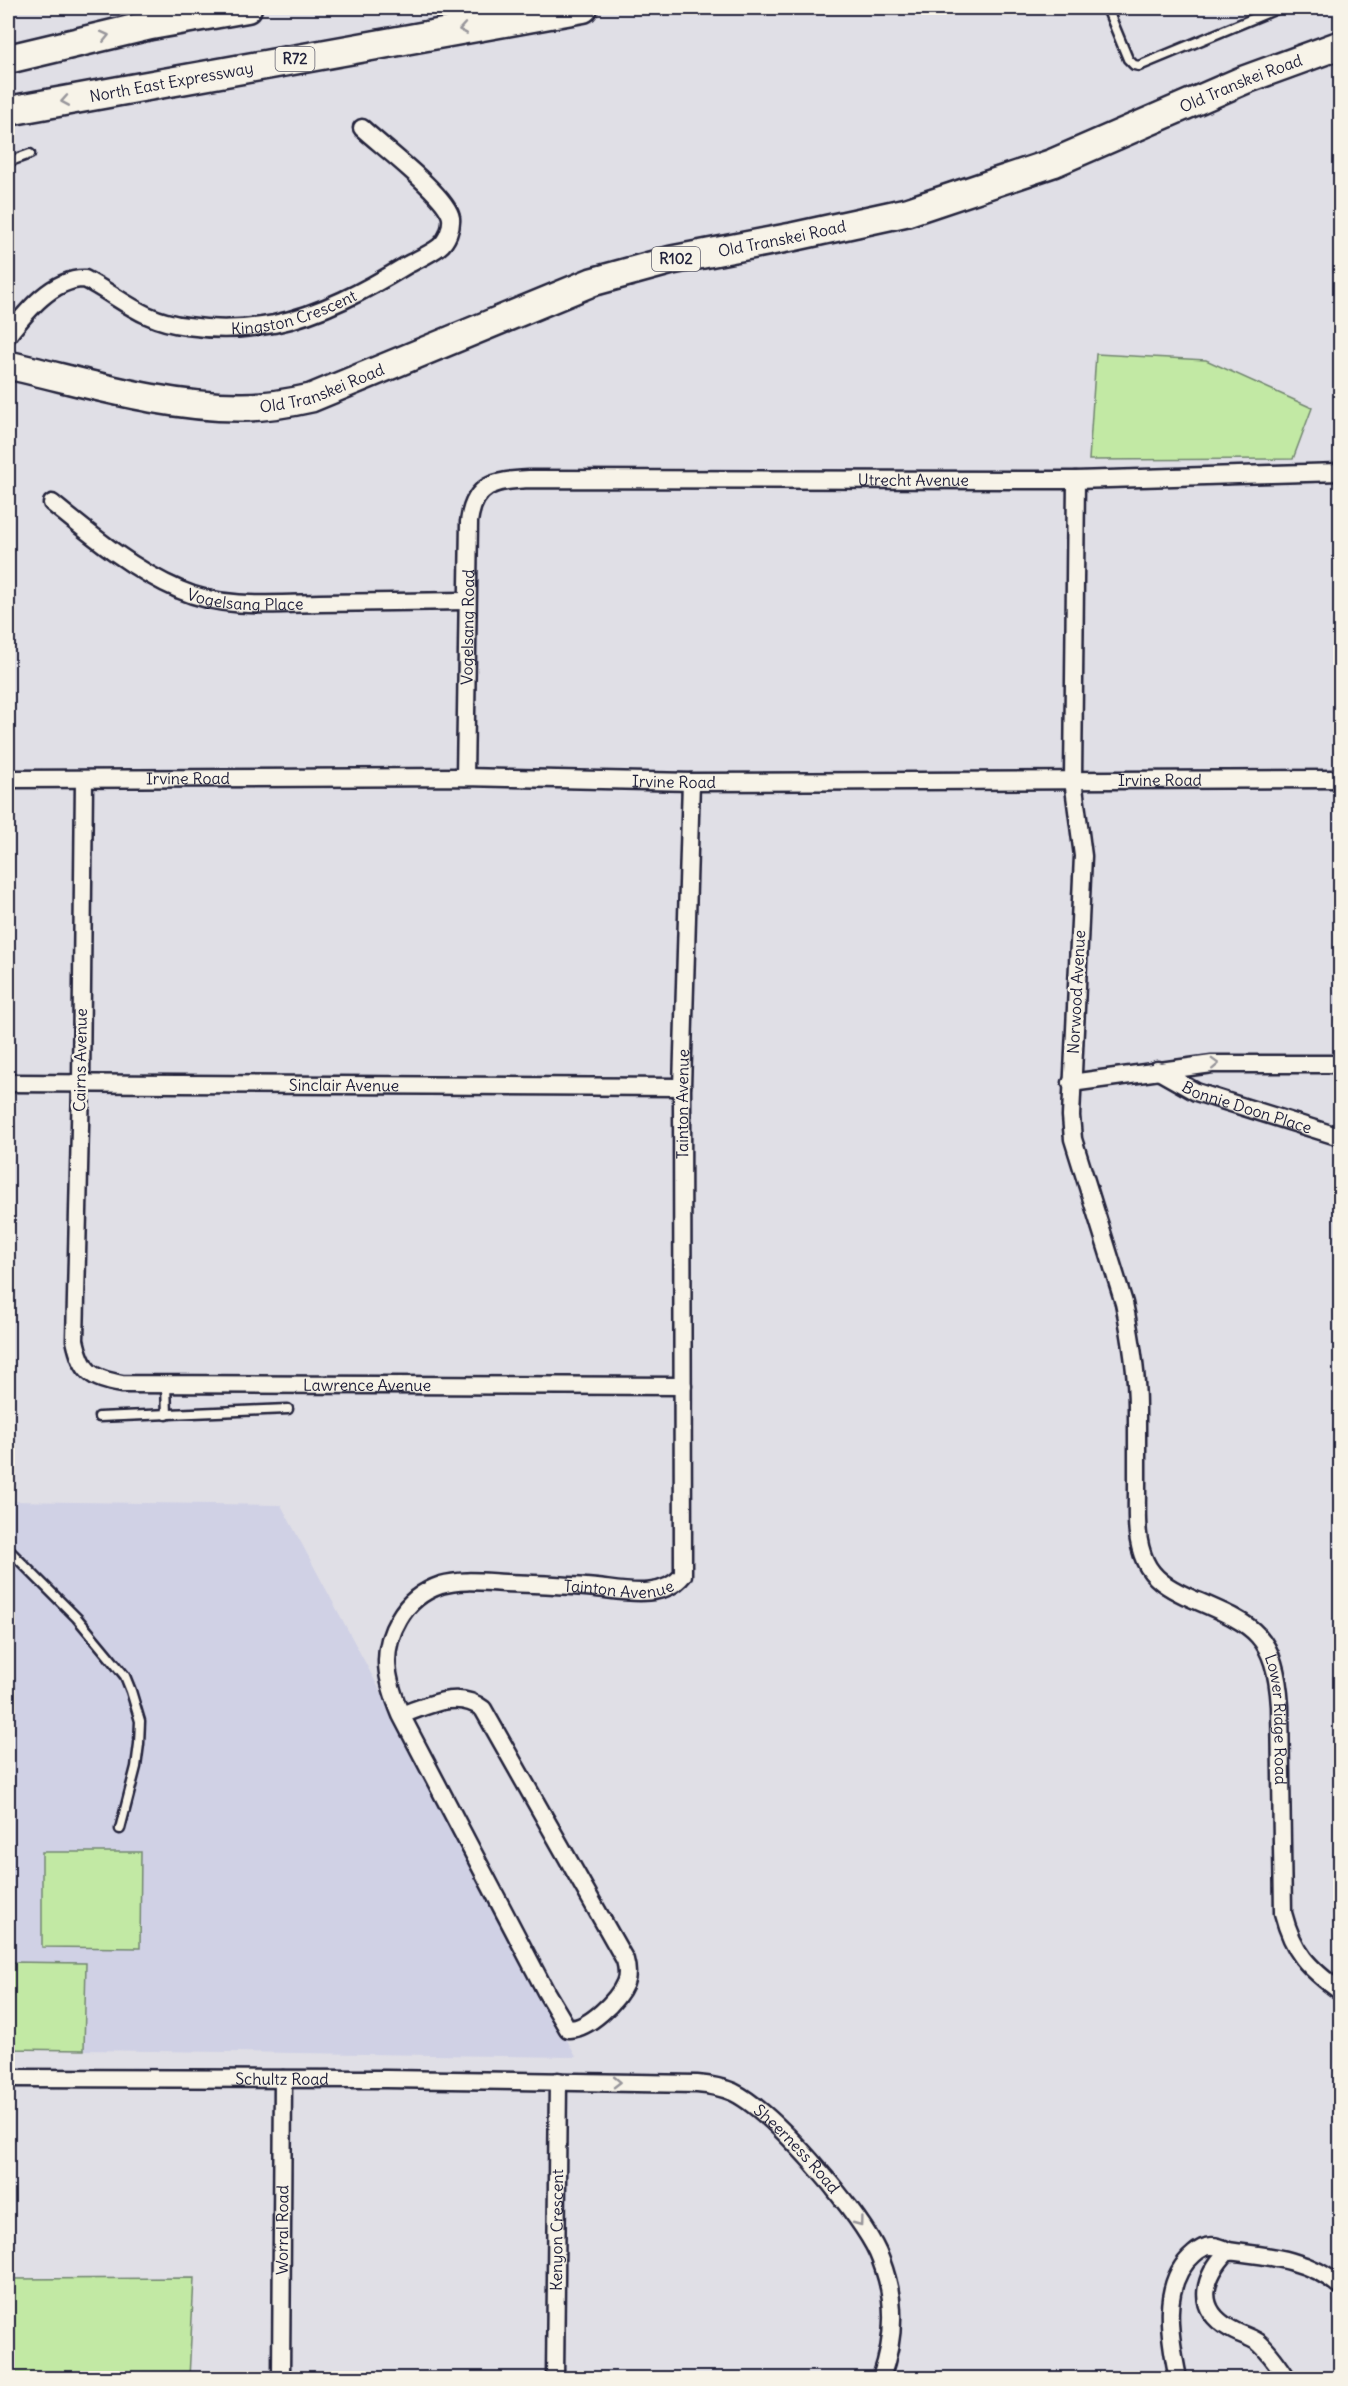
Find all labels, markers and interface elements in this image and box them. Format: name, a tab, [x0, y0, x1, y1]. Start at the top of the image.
one-way arrow	[459, 22, 469, 35]
one-way arrow	[100, 30, 110, 43]
road number: R72	[276, 47, 314, 71]
street label: Old Transkei Road	[1176, 50, 1305, 117]
street label: North East Expressway	[88, 57, 255, 106]
one-way arrow	[60, 94, 69, 106]
street label: Old Transkei Road	[716, 216, 848, 261]
road number: R102	[652, 247, 700, 271]
street label: Kingston Crescent	[231, 285, 360, 338]
street label: Old Transkei Road	[259, 359, 387, 416]
street label: Utrecht Avenue	[858, 470, 969, 490]
street label: Vogelsang Road	[456, 569, 478, 685]
street label: Vogelsang Place	[184, 584, 304, 614]
street label: Irvine Road	[146, 768, 230, 788]
street label: Irvine Road	[1118, 770, 1202, 790]
street label: Irvine Road	[632, 771, 716, 792]
street label: Norwood Avenue	[1063, 930, 1089, 1054]
street label: Cairns Avenue	[69, 1008, 91, 1112]
street label: Tainton Avenue	[672, 1049, 693, 1159]
one-way arrow	[1211, 1058, 1220, 1070]
street label: Sinclair Avenue	[289, 1075, 399, 1095]
street label: Bonnie Doon Place	[1179, 1076, 1314, 1138]
street label: Lawrence Avenue	[303, 1375, 431, 1395]
street label: Tainton Avenue	[563, 1575, 677, 1602]
street label: Lower Ridge Road	[1261, 1651, 1291, 1785]
street label: Schultz Road	[235, 2069, 329, 2089]
one-way arrow	[612, 2076, 621, 2089]
street label: Sheerness Road	[750, 2100, 844, 2197]
street label: Kenyon Crescent	[546, 2168, 567, 2291]
street label: Worral Road	[272, 2185, 292, 2275]
one-way arrow	[852, 2216, 863, 2227]

